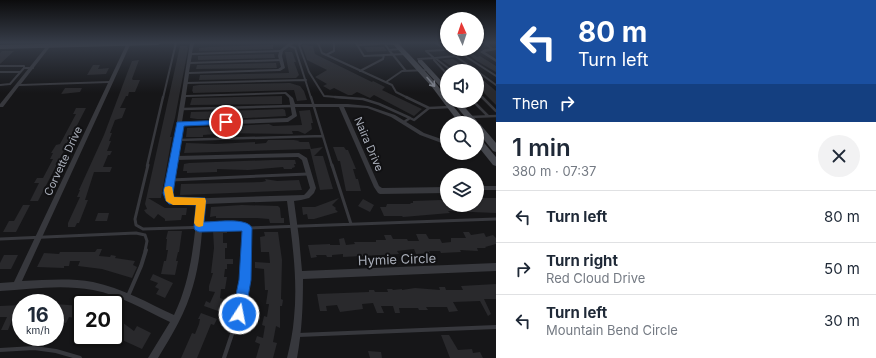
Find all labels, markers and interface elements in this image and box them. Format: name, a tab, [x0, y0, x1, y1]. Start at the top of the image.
north arrow	[440, 12, 484, 56]
map controls	[440, 12, 484, 212]
text: 80 m	[578, 15, 647, 49]
icon: left	[512, 16, 564, 68]
text: Turn left	[578, 49, 648, 70]
button: sound	[440, 64, 484, 108]
one-way arrow	[426, 77, 435, 88]
icon: right	[556, 92, 578, 114]
text: Then	[512, 94, 548, 113]
pin	[209, 105, 243, 139]
icon: arrive	[215, 111, 237, 133]
street label: Naira Drive	[351, 115, 387, 173]
button: search	[440, 116, 484, 160]
street label: Corvette Drive	[41, 124, 85, 198]
text: 1 min	[512, 133, 571, 162]
button: close	[818, 135, 860, 177]
text: 380 m · 07:37	[512, 163, 596, 179]
button: layers	[440, 168, 484, 212]
icon: left	[512, 206, 534, 228]
text: Turn left	[546, 207, 607, 226]
text: 80 m	[824, 207, 860, 226]
street label: Hymie Circle	[358, 250, 436, 268]
text: Turn right	[546, 251, 618, 270]
icon: right	[512, 258, 534, 280]
text: 50 m	[824, 259, 860, 278]
text: Red Cloud Drive	[546, 270, 645, 286]
position arrow	[218, 293, 260, 335]
speed limit sign: 20	[72, 294, 124, 346]
text: 16	[27, 303, 49, 327]
text: Turn left	[546, 303, 607, 322]
icon: left	[512, 310, 534, 332]
text: 30 m	[824, 311, 860, 330]
text: Mountain Bend Circle	[546, 322, 678, 338]
text: km/h	[26, 324, 50, 336]

